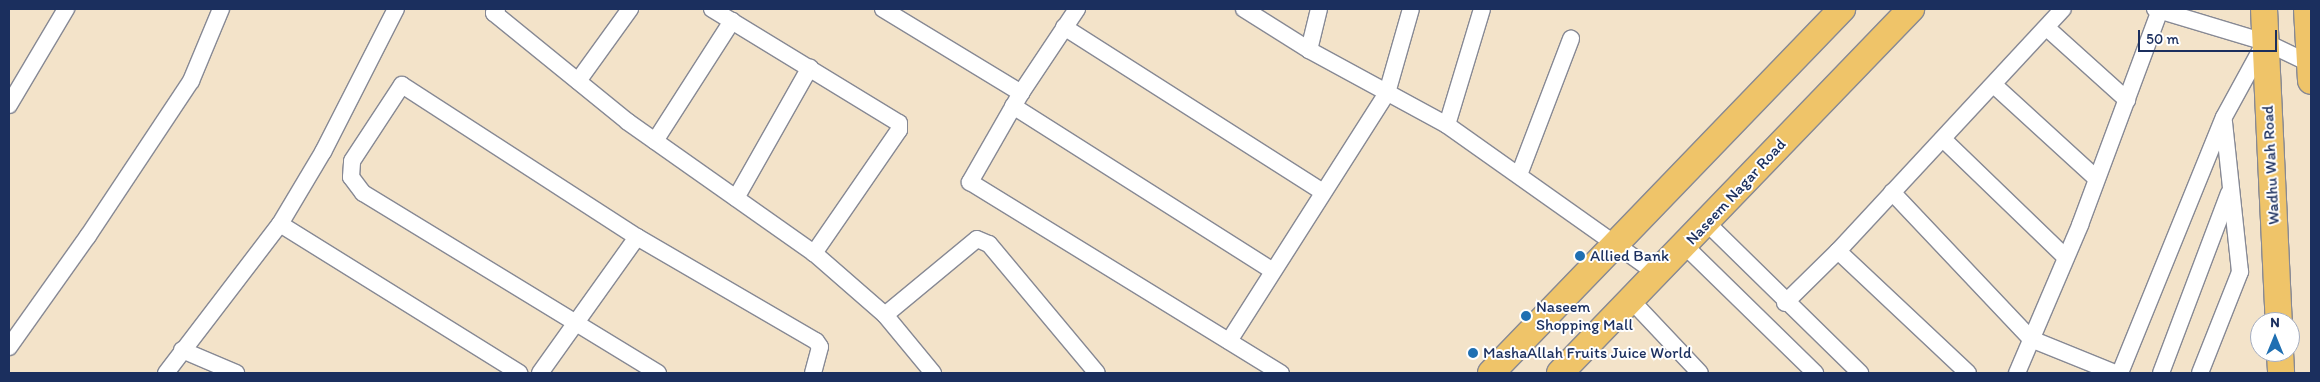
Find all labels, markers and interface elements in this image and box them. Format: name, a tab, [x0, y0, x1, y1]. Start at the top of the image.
scale bar	[2140, 20, 2279, 52]
text: 50 m	[2146, 30, 2179, 48]
street label: Wadhu Wah Road	[2258, 105, 2284, 225]
street label: Naseem Nagar Road	[1682, 135, 1790, 249]
place label: Allied Bank	[1590, 246, 1669, 266]
marker: Allied Bank	[1574, 250, 1586, 262]
place label: Naseem Shopping Mall	[1536, 297, 1633, 335]
marker: Naseem Shopping Mall	[1520, 310, 1532, 322]
north arrow	[2250, 312, 2300, 362]
text: N	[2270, 314, 2280, 331]
place label: MashaAllah Fruits Juice World	[1483, 343, 1691, 363]
marker: MashaAllah Fruits Juice World	[1467, 347, 1479, 359]

